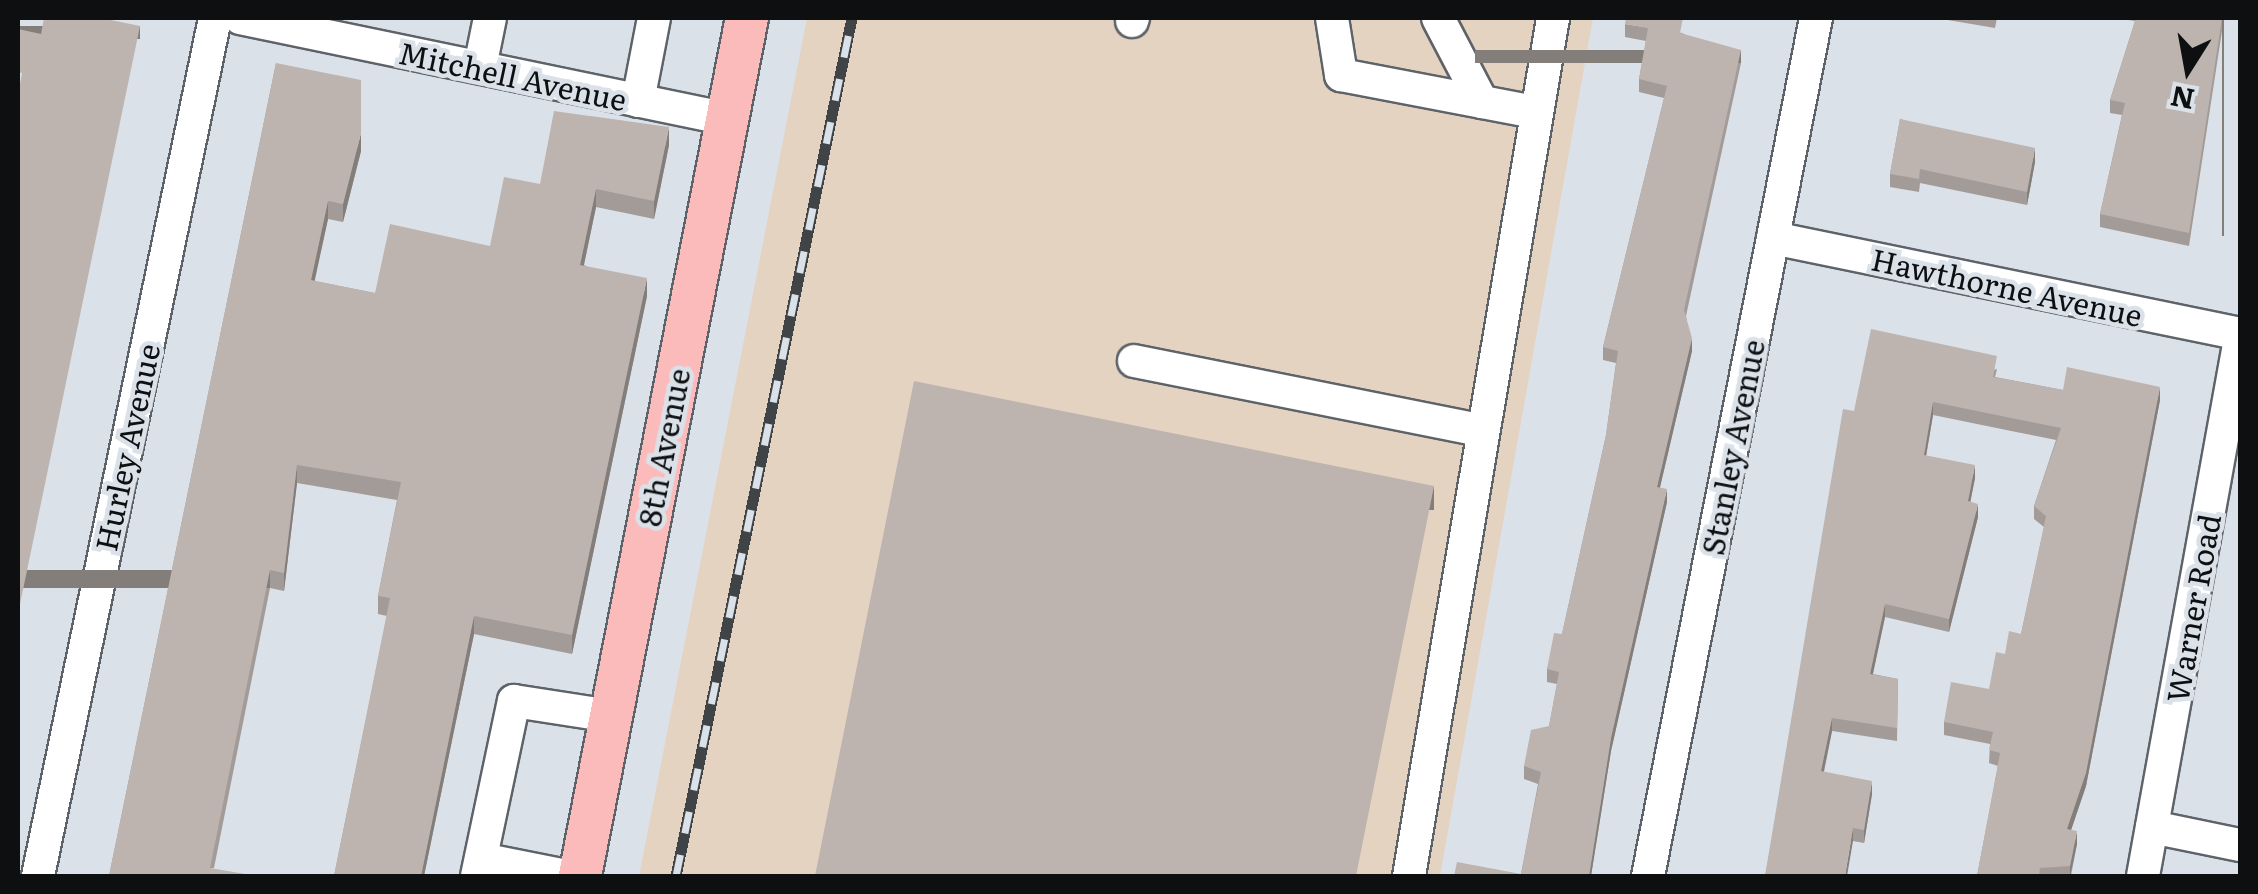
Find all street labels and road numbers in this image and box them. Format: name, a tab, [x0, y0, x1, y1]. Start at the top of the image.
street label: Mitchell Avenue	[396, 33, 630, 117]
street label: Hawthorne Avenue	[1868, 240, 2146, 332]
street label: Stanley Avenue	[1693, 336, 1771, 558]
street label: Hurley Avenue	[86, 340, 166, 554]
street label: 8th Avenue	[630, 365, 696, 529]
street label: Warner Road	[2158, 511, 2226, 705]

